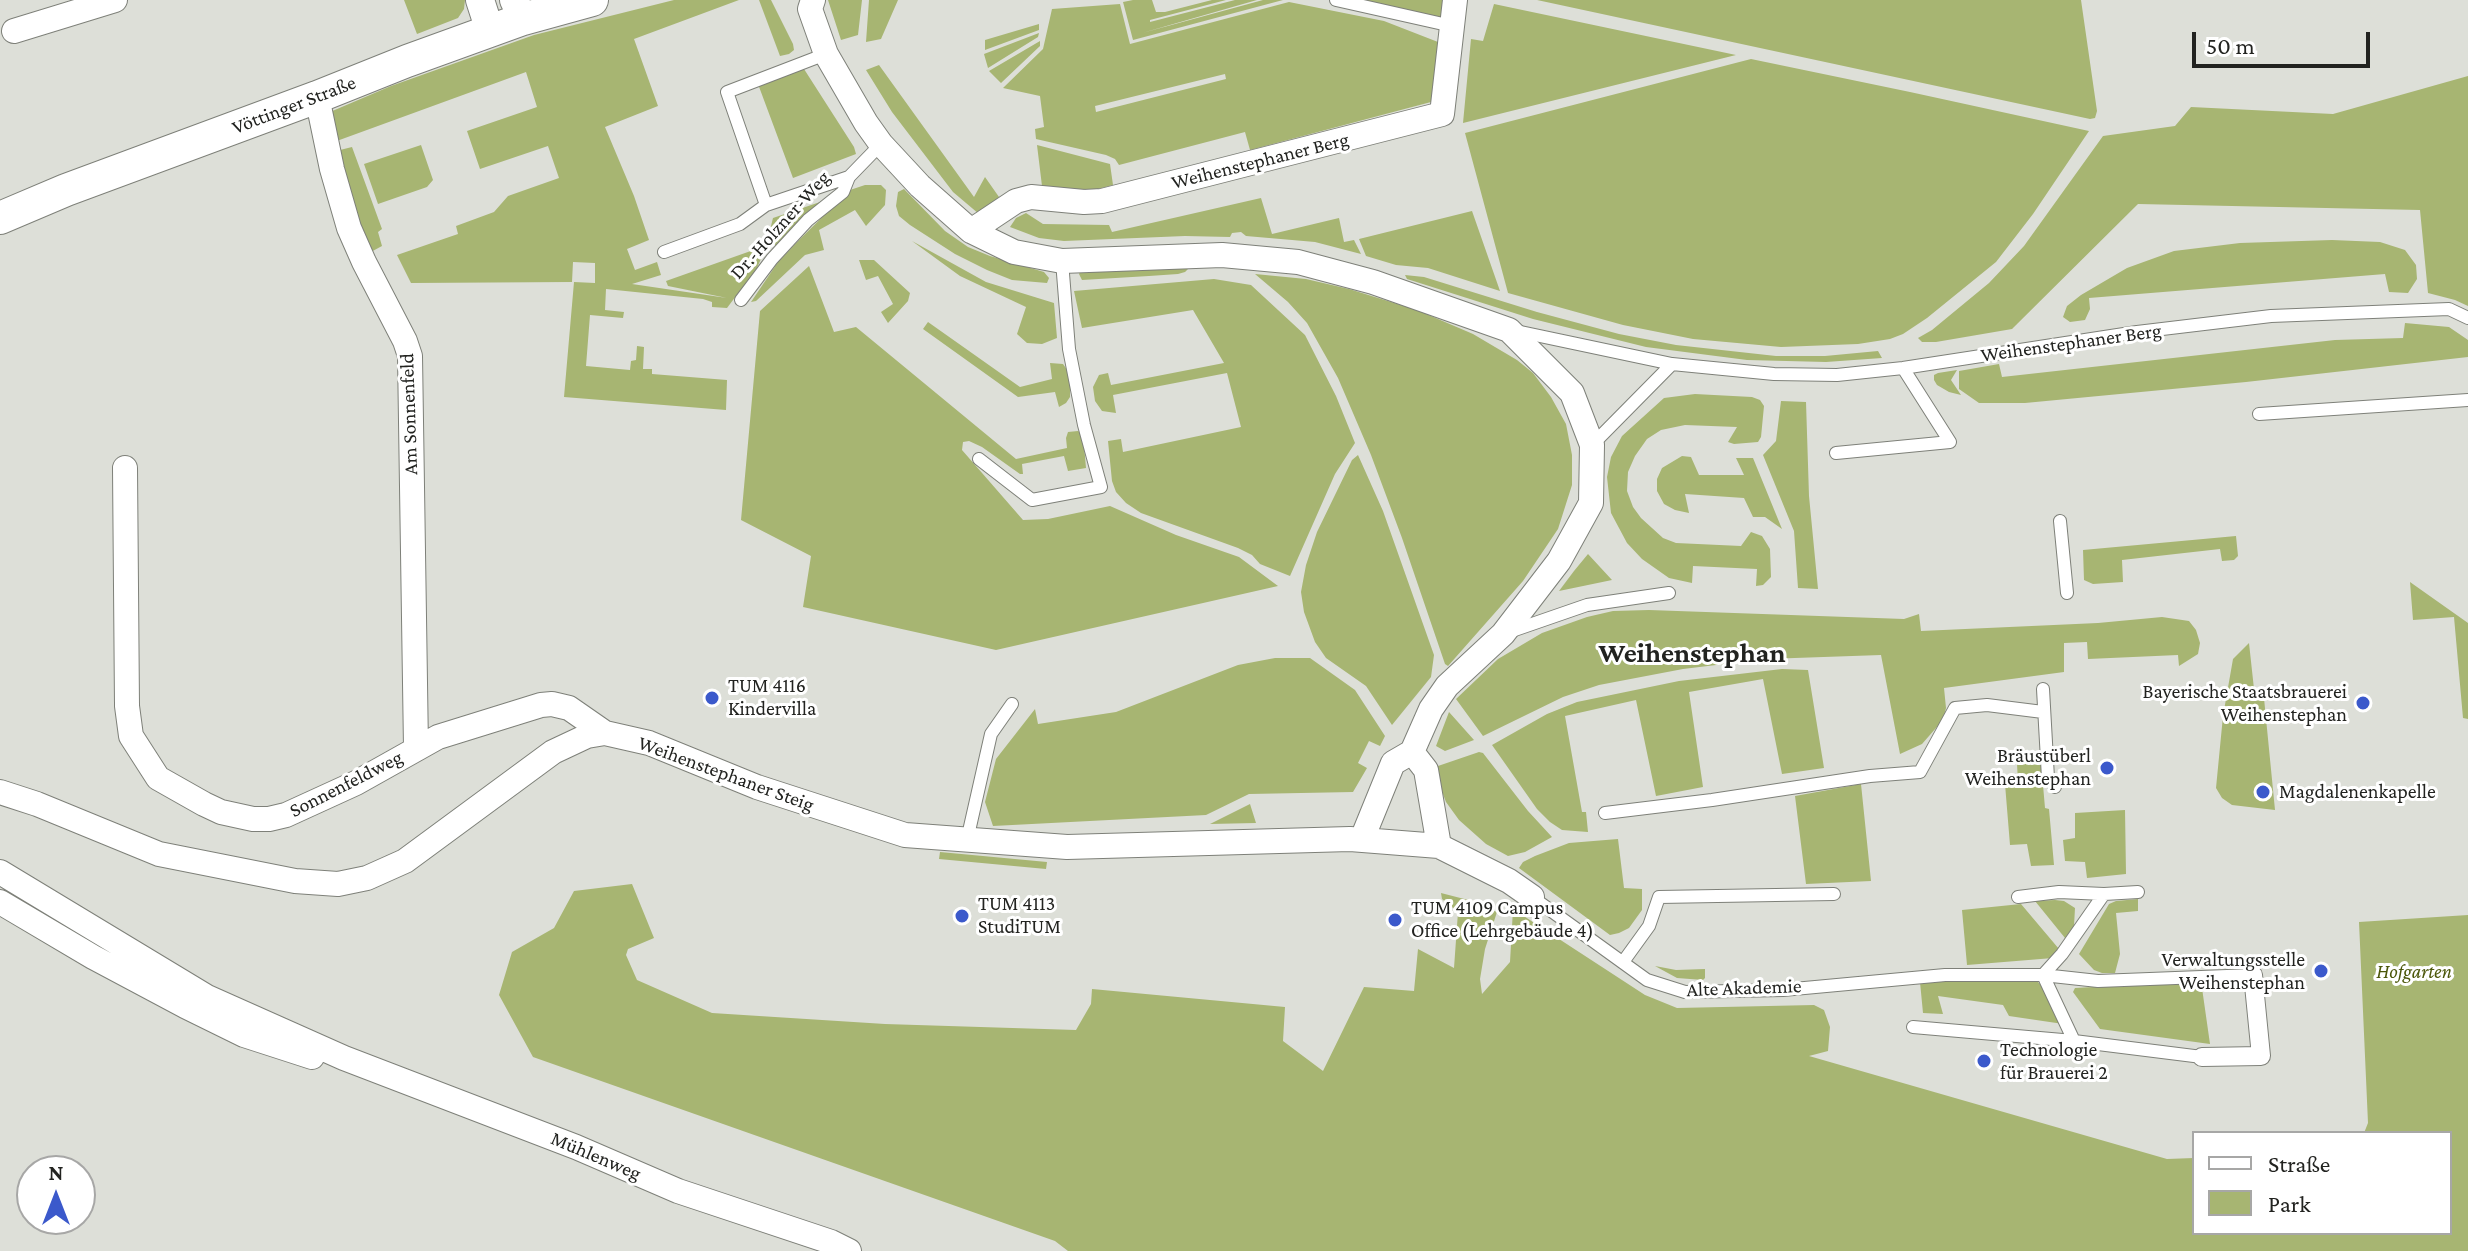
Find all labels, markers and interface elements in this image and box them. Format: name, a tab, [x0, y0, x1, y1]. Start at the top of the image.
scale bar	[2196, 16, 2374, 66]
text: 50 m	[2206, 32, 2255, 59]
street label: Vöttinger Straße	[229, 70, 359, 140]
street label: Weihenstephaner Berg	[1169, 127, 1351, 195]
street label: Dr.-Holzner-Weg	[725, 166, 835, 284]
street label: Weihenstephaner Berg	[1979, 318, 2163, 368]
street label: Am Sonnenfeld	[395, 353, 423, 475]
district label: Weihenstephan	[1599, 636, 1785, 670]
place label: TUM 4116 Kindervilla	[728, 674, 816, 721]
place label: Bayerische Staatsbrauerei Weihenstephan	[2142, 680, 2347, 727]
marker: TUM 4116 Kindervilla	[703, 689, 721, 707]
marker: Bayerische Staatsbrauerei Weihenstephan	[2354, 694, 2372, 712]
street label: Weihenstephaner Steig	[635, 731, 817, 817]
place label: Bräustüberl Weihenstephan	[1965, 744, 2091, 791]
street label: Sonnenfeldweg	[285, 745, 407, 823]
marker: Bräustüberl Weihenstephan	[2098, 759, 2116, 777]
place label: Magdalenenkapelle	[2279, 780, 2436, 804]
marker: Magdalenenkapelle	[2254, 783, 2272, 801]
place label: TUM 4113 StudiTUM	[978, 892, 1061, 939]
place label: TUM 4109 Campus Office (Lehrgebäude 4)	[1411, 896, 1594, 943]
marker: TUM 4113 StudiTUM	[953, 907, 971, 925]
marker: TUM 4109 Campus Office (Lehrgebäude 4)	[1386, 911, 1404, 929]
place label: Verwaltungsstelle Weihenstephan	[2162, 948, 2305, 995]
park label: Hofgarten	[2376, 960, 2452, 984]
marker: Verwaltungsstelle Weihenstephan	[2312, 962, 2330, 980]
street label: Alte Akademie	[1686, 974, 1802, 1002]
place label: Technologie für Brauerei 2	[2000, 1038, 2108, 1085]
marker: Technologie für Brauerei 2	[1975, 1052, 1993, 1070]
street label: Mühlenweg	[547, 1126, 645, 1186]
legend	[2192, 1131, 2452, 1235]
text: Straße	[2268, 1150, 2330, 1177]
north arrow	[16, 1155, 96, 1235]
text: N	[49, 1160, 64, 1185]
text: Park	[2268, 1190, 2311, 1217]

